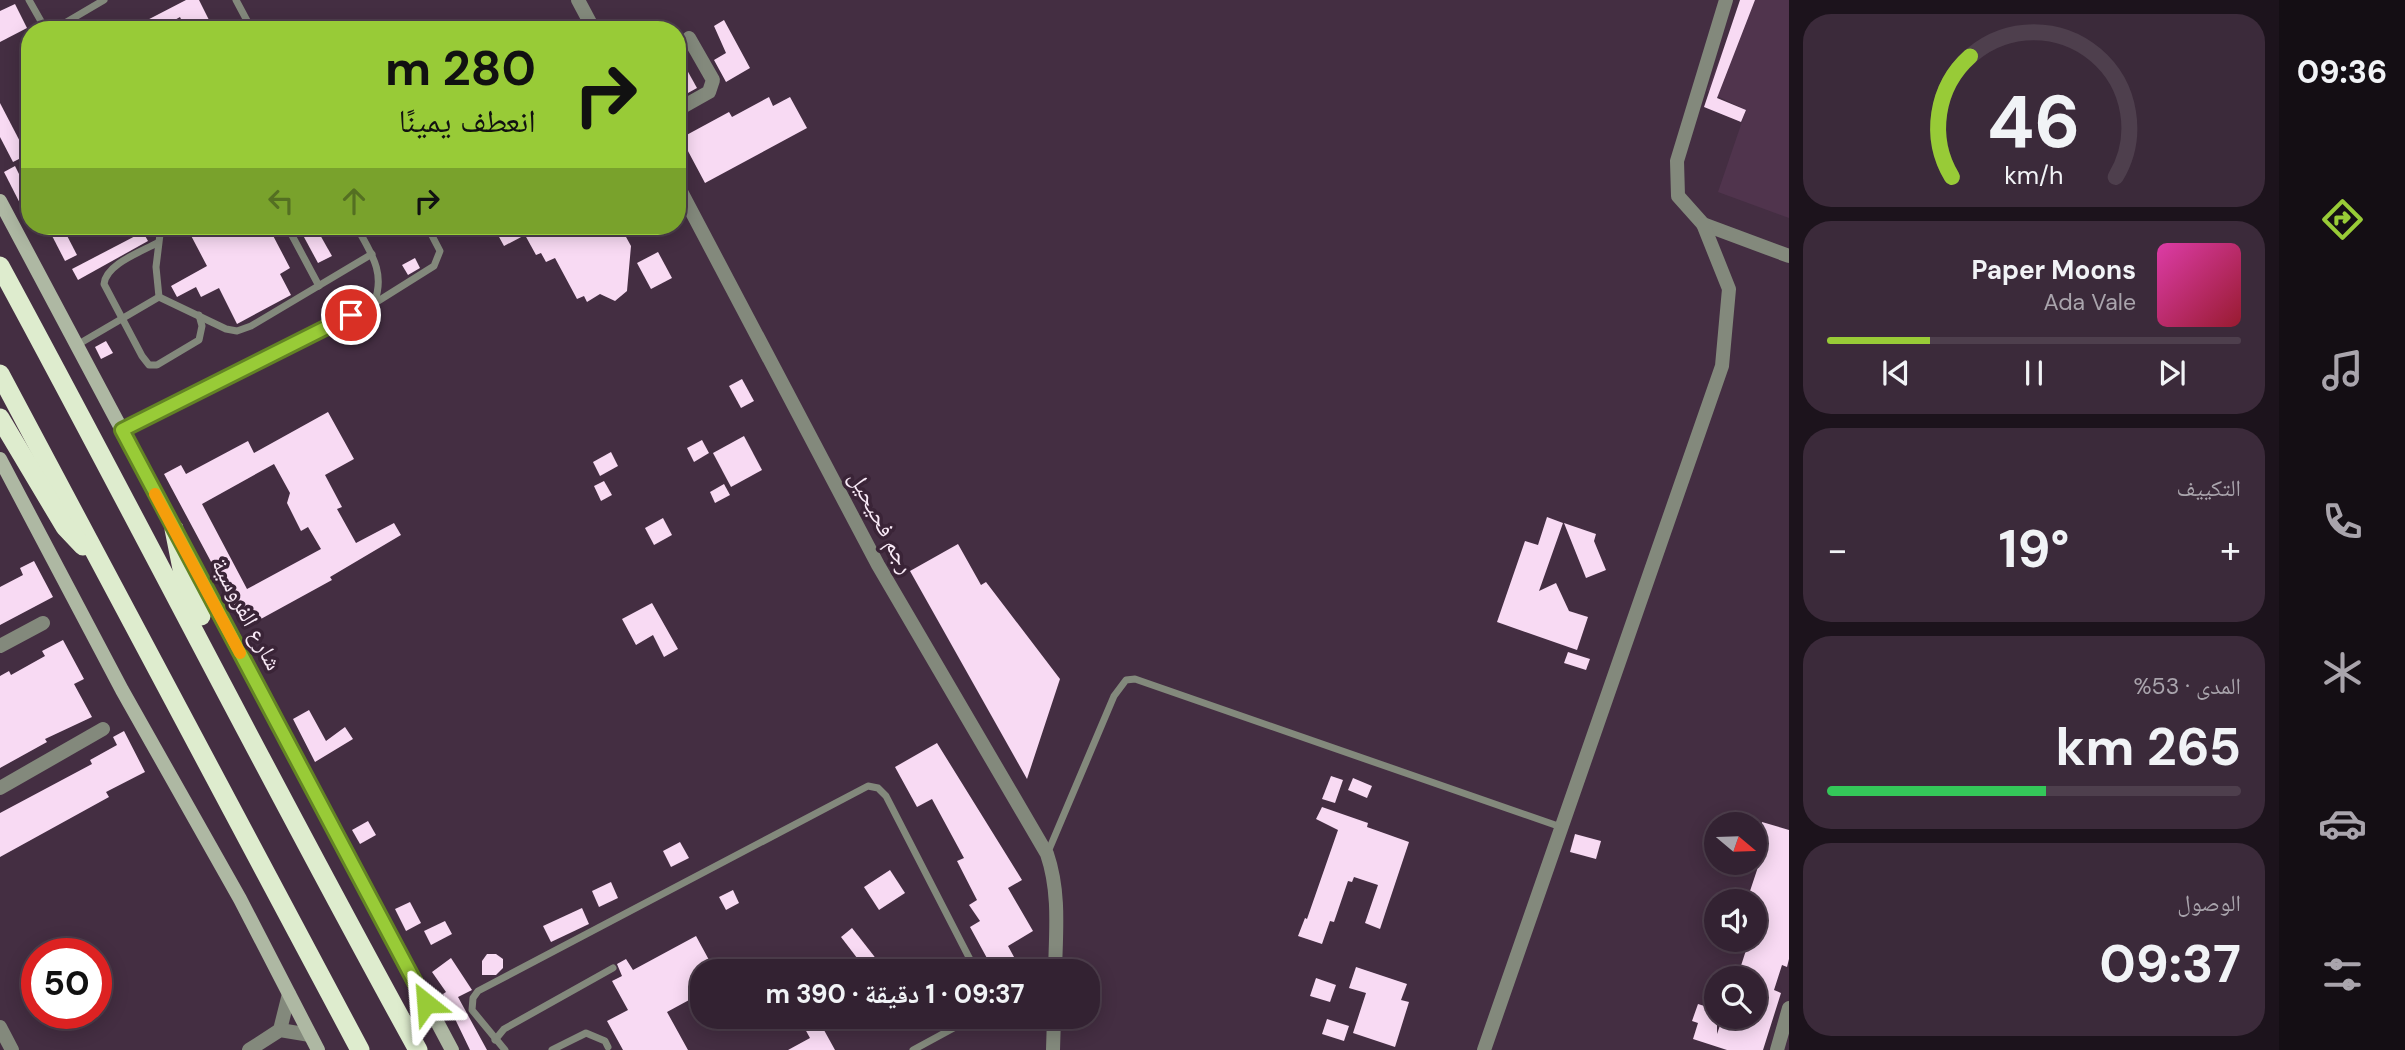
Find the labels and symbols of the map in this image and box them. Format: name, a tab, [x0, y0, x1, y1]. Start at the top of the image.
pin	[321, 285, 381, 345]
street label: رجم فحيحيل	[842, 465, 922, 579]
street label: شارع الفروسية	[205, 553, 289, 675]
north arrow	[1704, 812, 1768, 875]
speed limit sign: 50	[21, 938, 112, 1029]
position arrow	[389, 966, 463, 1040]

